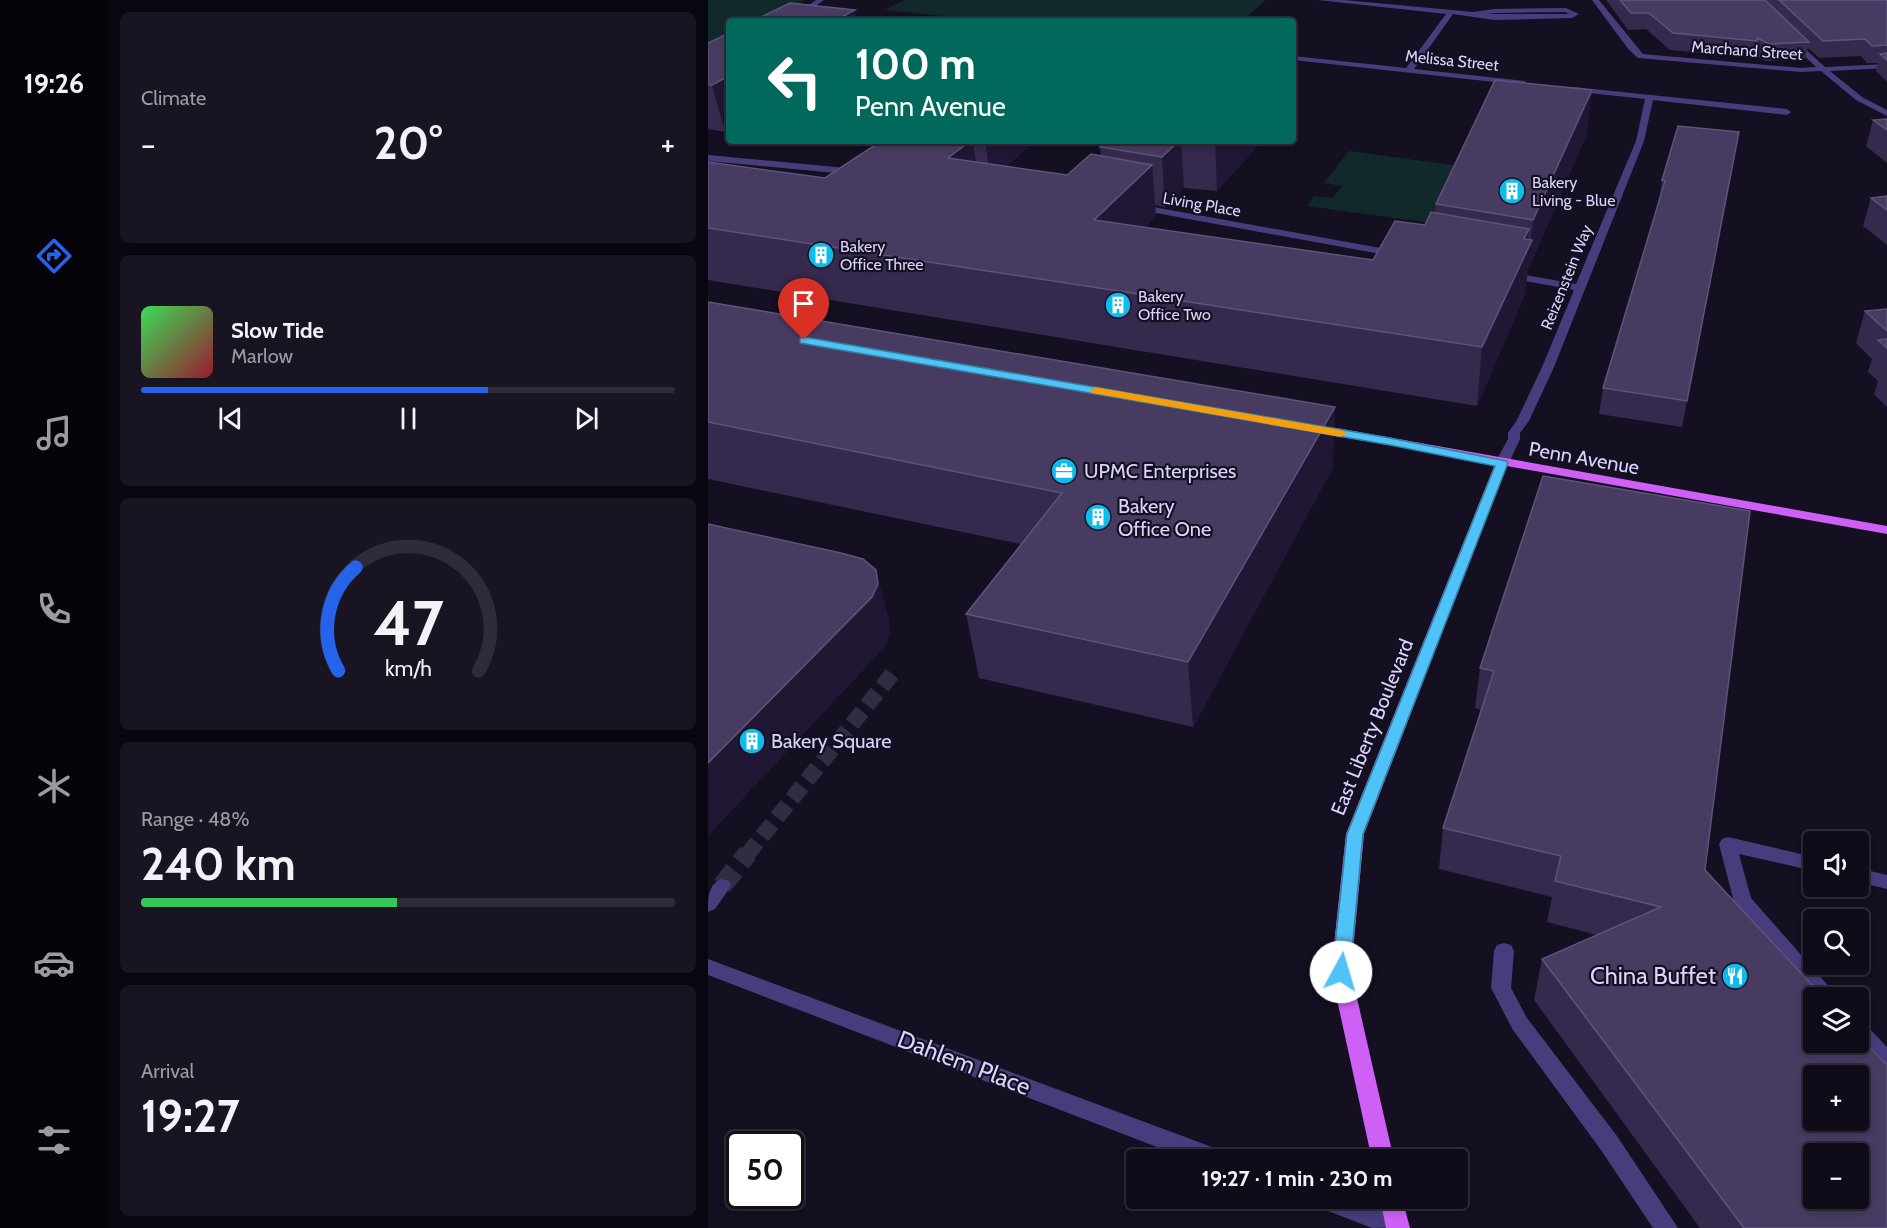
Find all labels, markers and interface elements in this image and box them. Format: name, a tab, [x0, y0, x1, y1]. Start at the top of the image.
street label: Marchand Street	[1691, 37, 1804, 64]
text: 100 m	[855, 38, 976, 90]
icon: left	[756, 42, 834, 120]
street label: Melissa Street	[1404, 46, 1500, 75]
text: 19:26	[24, 67, 84, 100]
text: Climate	[141, 86, 206, 110]
text: Penn Avenue	[855, 90, 1006, 123]
text: 20°	[374, 116, 442, 170]
text: −	[141, 124, 156, 164]
text: +	[660, 124, 675, 164]
place label: Bakery Living - Blue	[1532, 173, 1615, 210]
building icon: Bakery Living - Blue	[1497, 176, 1527, 206]
street label: Living Place	[1161, 188, 1242, 221]
street label: Reizenstein Way	[1537, 222, 1596, 332]
icon: directions	[33, 235, 75, 277]
place label: Bakery Office Three	[840, 237, 924, 274]
building icon: Bakery Office Three	[806, 240, 836, 270]
pin	[778, 278, 829, 340]
icon: arrive	[787, 287, 820, 320]
place label: Bakery Office Two	[1138, 287, 1211, 324]
building icon: Bakery Office Two	[1103, 290, 1133, 320]
text: Slow Tide	[231, 317, 324, 344]
text: Marlow	[231, 344, 293, 368]
icon: previous	[214, 402, 247, 435]
icon: pause	[392, 402, 425, 435]
icon: next	[570, 402, 603, 435]
icon: music	[33, 412, 75, 454]
street label: Penn Avenue	[1527, 436, 1641, 480]
office icon: UPMC Enterprises	[1049, 456, 1079, 486]
place label: UPMC Enterprises	[1084, 459, 1236, 483]
place label: Bakery Office One	[1118, 494, 1211, 541]
building icon: Bakery Office One	[1083, 502, 1113, 532]
text: 47	[373, 585, 443, 661]
icon: phone	[33, 588, 75, 630]
street label: East Liberty Boulevard	[1326, 635, 1418, 819]
text: km/h	[385, 655, 431, 681]
building icon: Bakery Square	[737, 726, 767, 756]
place label: Bakery Square	[771, 729, 891, 753]
icon: climate	[33, 765, 75, 807]
text: Range · 48%	[141, 807, 249, 831]
map controls	[1803, 831, 1869, 1209]
button: sound	[1803, 831, 1869, 897]
text: 240 km	[141, 837, 296, 891]
button: search	[1803, 909, 1869, 975]
position arrow	[1309, 940, 1373, 1004]
icon: car	[33, 942, 75, 984]
place label: China Buffet	[1590, 961, 1716, 990]
restaurant icon: China Buffet	[1720, 961, 1750, 991]
button: layers	[1803, 987, 1869, 1053]
street label: Dahlem Place	[894, 1024, 1035, 1101]
text: Arrival	[141, 1059, 194, 1083]
button: +	[1803, 1065, 1869, 1131]
text: 19:27	[141, 1089, 240, 1143]
icon: filters	[33, 1119, 75, 1161]
speed limit sign: 50	[726, 1131, 804, 1209]
button: −	[1803, 1143, 1869, 1209]
text: 19:27 · 1 min · 230 m	[1202, 1165, 1392, 1192]

